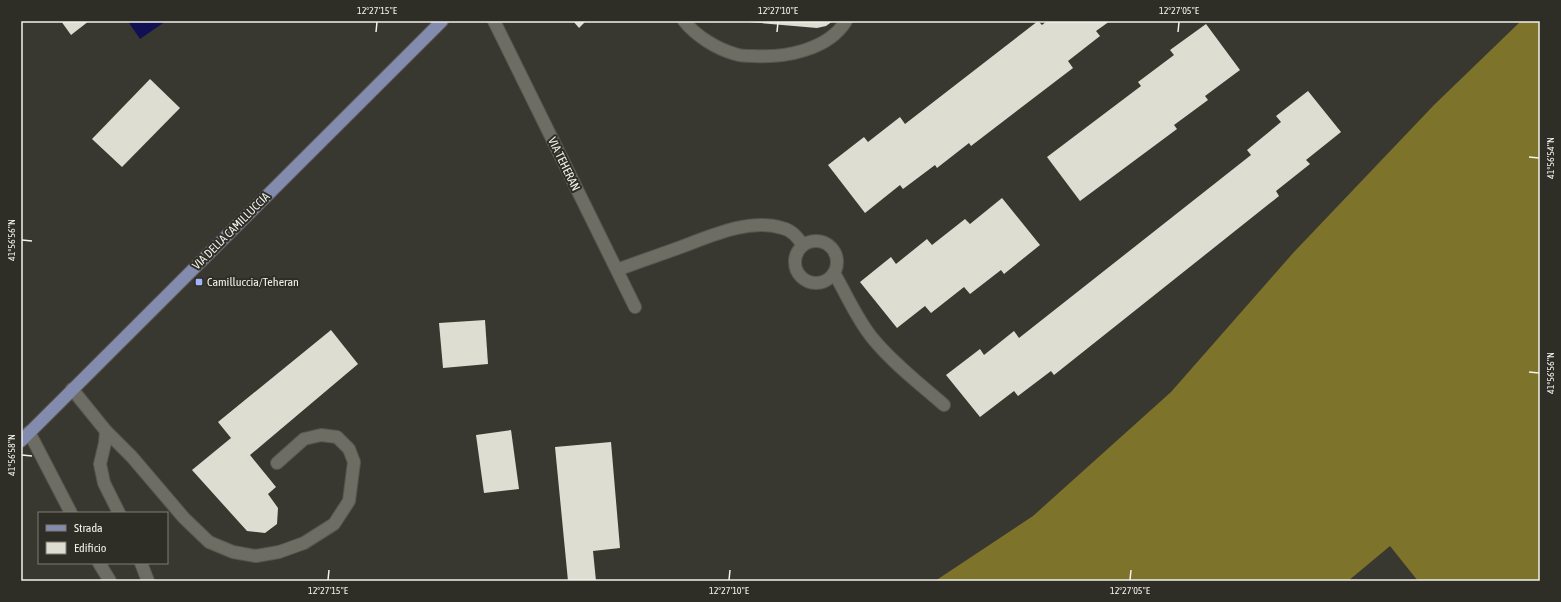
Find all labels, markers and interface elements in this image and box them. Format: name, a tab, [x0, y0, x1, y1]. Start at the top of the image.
text: 12°27'15"E	[357, 5, 398, 16]
text: 12°27'10"E	[758, 5, 799, 16]
text: 12°27'05"E	[1159, 5, 1200, 16]
street label: VIA TEHERAN	[545, 135, 583, 193]
text: 41°56'54"N	[1545, 137, 1556, 179]
street label: VIA DELLA CAMILLUCCIA	[190, 189, 273, 272]
text: 41°56'56"N	[6, 219, 17, 261]
place label: Camilluccia/Teheran	[207, 275, 299, 289]
marker: Camilluccia/Teheran	[194, 277, 204, 287]
text: 41°56'56"N	[1545, 352, 1556, 394]
text: 41°56'58"N	[6, 434, 17, 476]
legend	[38, 512, 168, 564]
text: Strada	[74, 521, 103, 535]
text: Edificio	[74, 541, 107, 555]
text: 12°27'15"E	[308, 585, 349, 596]
text: 12°27'10"E	[709, 585, 750, 596]
text: 12°27'05"E	[1110, 585, 1151, 596]

